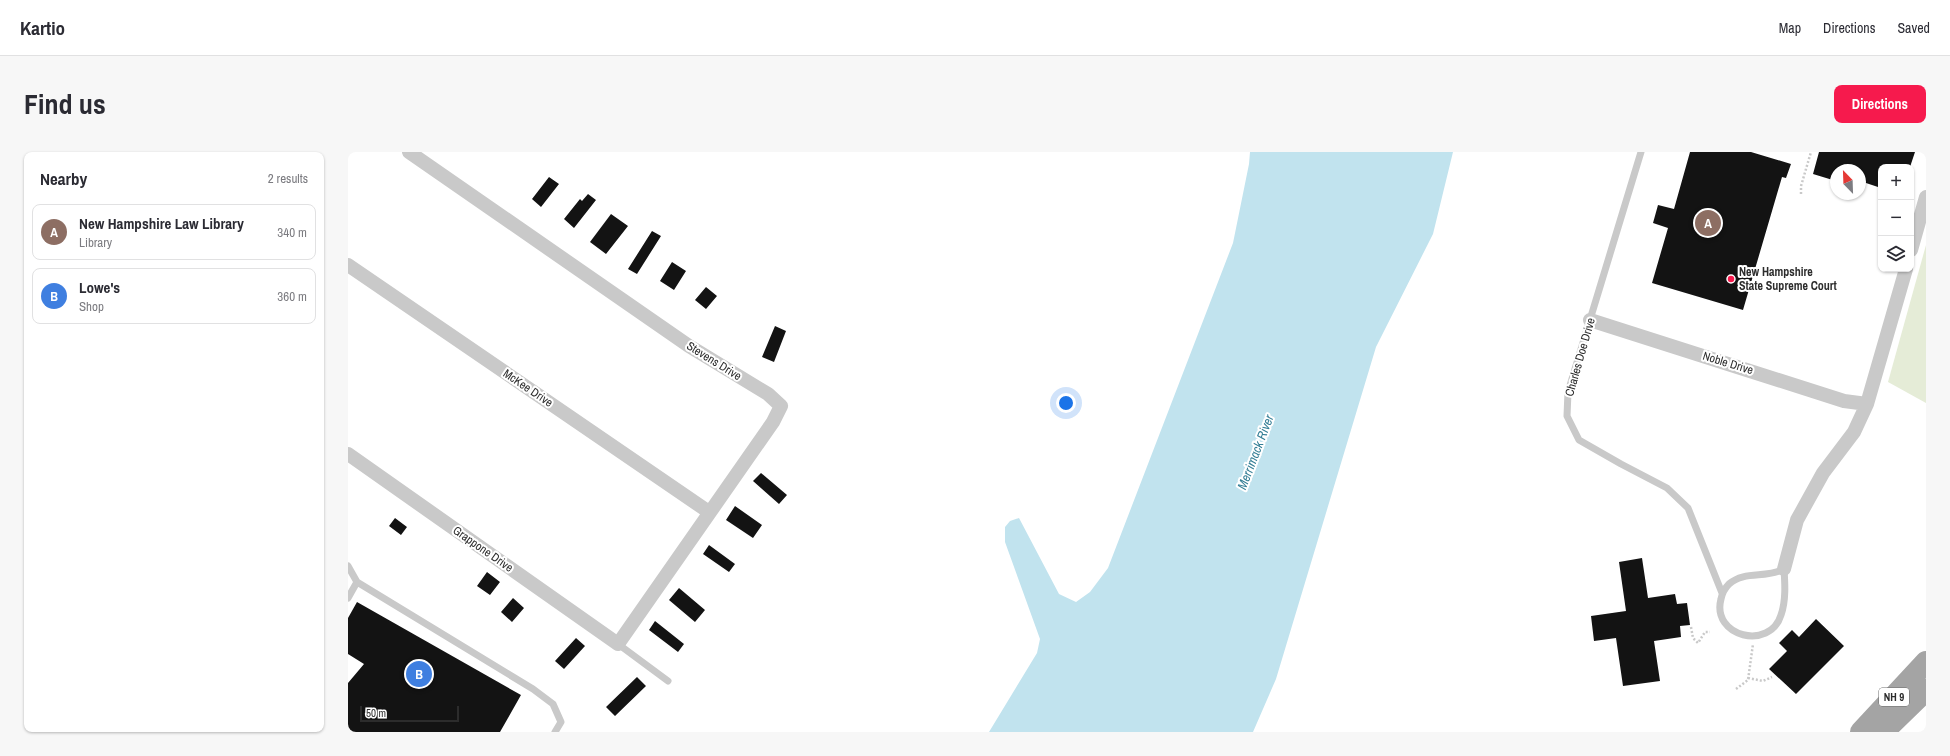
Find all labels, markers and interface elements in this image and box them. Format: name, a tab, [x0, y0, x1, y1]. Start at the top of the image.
text: Kartio	[20, 15, 65, 41]
text: Map	[1779, 19, 1801, 37]
text: Directions	[1823, 19, 1875, 37]
text: Saved	[1897, 19, 1930, 37]
text: Find us	[24, 85, 106, 123]
button: Directions	[1834, 85, 1926, 123]
north arrow	[1830, 164, 1866, 200]
map controls	[1878, 164, 1914, 272]
button: +	[1878, 164, 1914, 200]
text: Nearby	[40, 167, 87, 190]
text: 2 results	[268, 170, 308, 187]
button: −	[1878, 200, 1914, 236]
pin: A	[1695, 208, 1721, 238]
text: New Hampshire Law Library	[79, 213, 244, 234]
text: A	[50, 224, 58, 241]
text: 340 m	[277, 224, 307, 241]
text: Library	[79, 234, 112, 251]
button: layers	[1878, 236, 1914, 272]
place label: New Hampshire State Supreme Court	[1739, 264, 1838, 294]
marker: New Hampshire State Supreme Court	[1726, 274, 1736, 284]
text: Lowe's	[79, 277, 120, 298]
text: B	[50, 288, 58, 305]
text: 360 m	[277, 288, 307, 305]
text: Shop	[79, 298, 104, 315]
street label: Charles Doe Drive	[1561, 316, 1599, 398]
street label: Stevens Drive	[684, 338, 744, 384]
street label: Noble Drive	[1701, 348, 1755, 378]
street label: McKee Drive	[500, 365, 556, 411]
your location	[1056, 393, 1076, 413]
water label: Merrimack River	[1233, 412, 1278, 492]
street label: Grappone Drive	[450, 522, 516, 576]
pin: B	[406, 659, 432, 689]
road number: NH 9	[1879, 688, 1909, 706]
scale bar	[360, 704, 459, 723]
text: 50 m	[366, 706, 386, 720]

